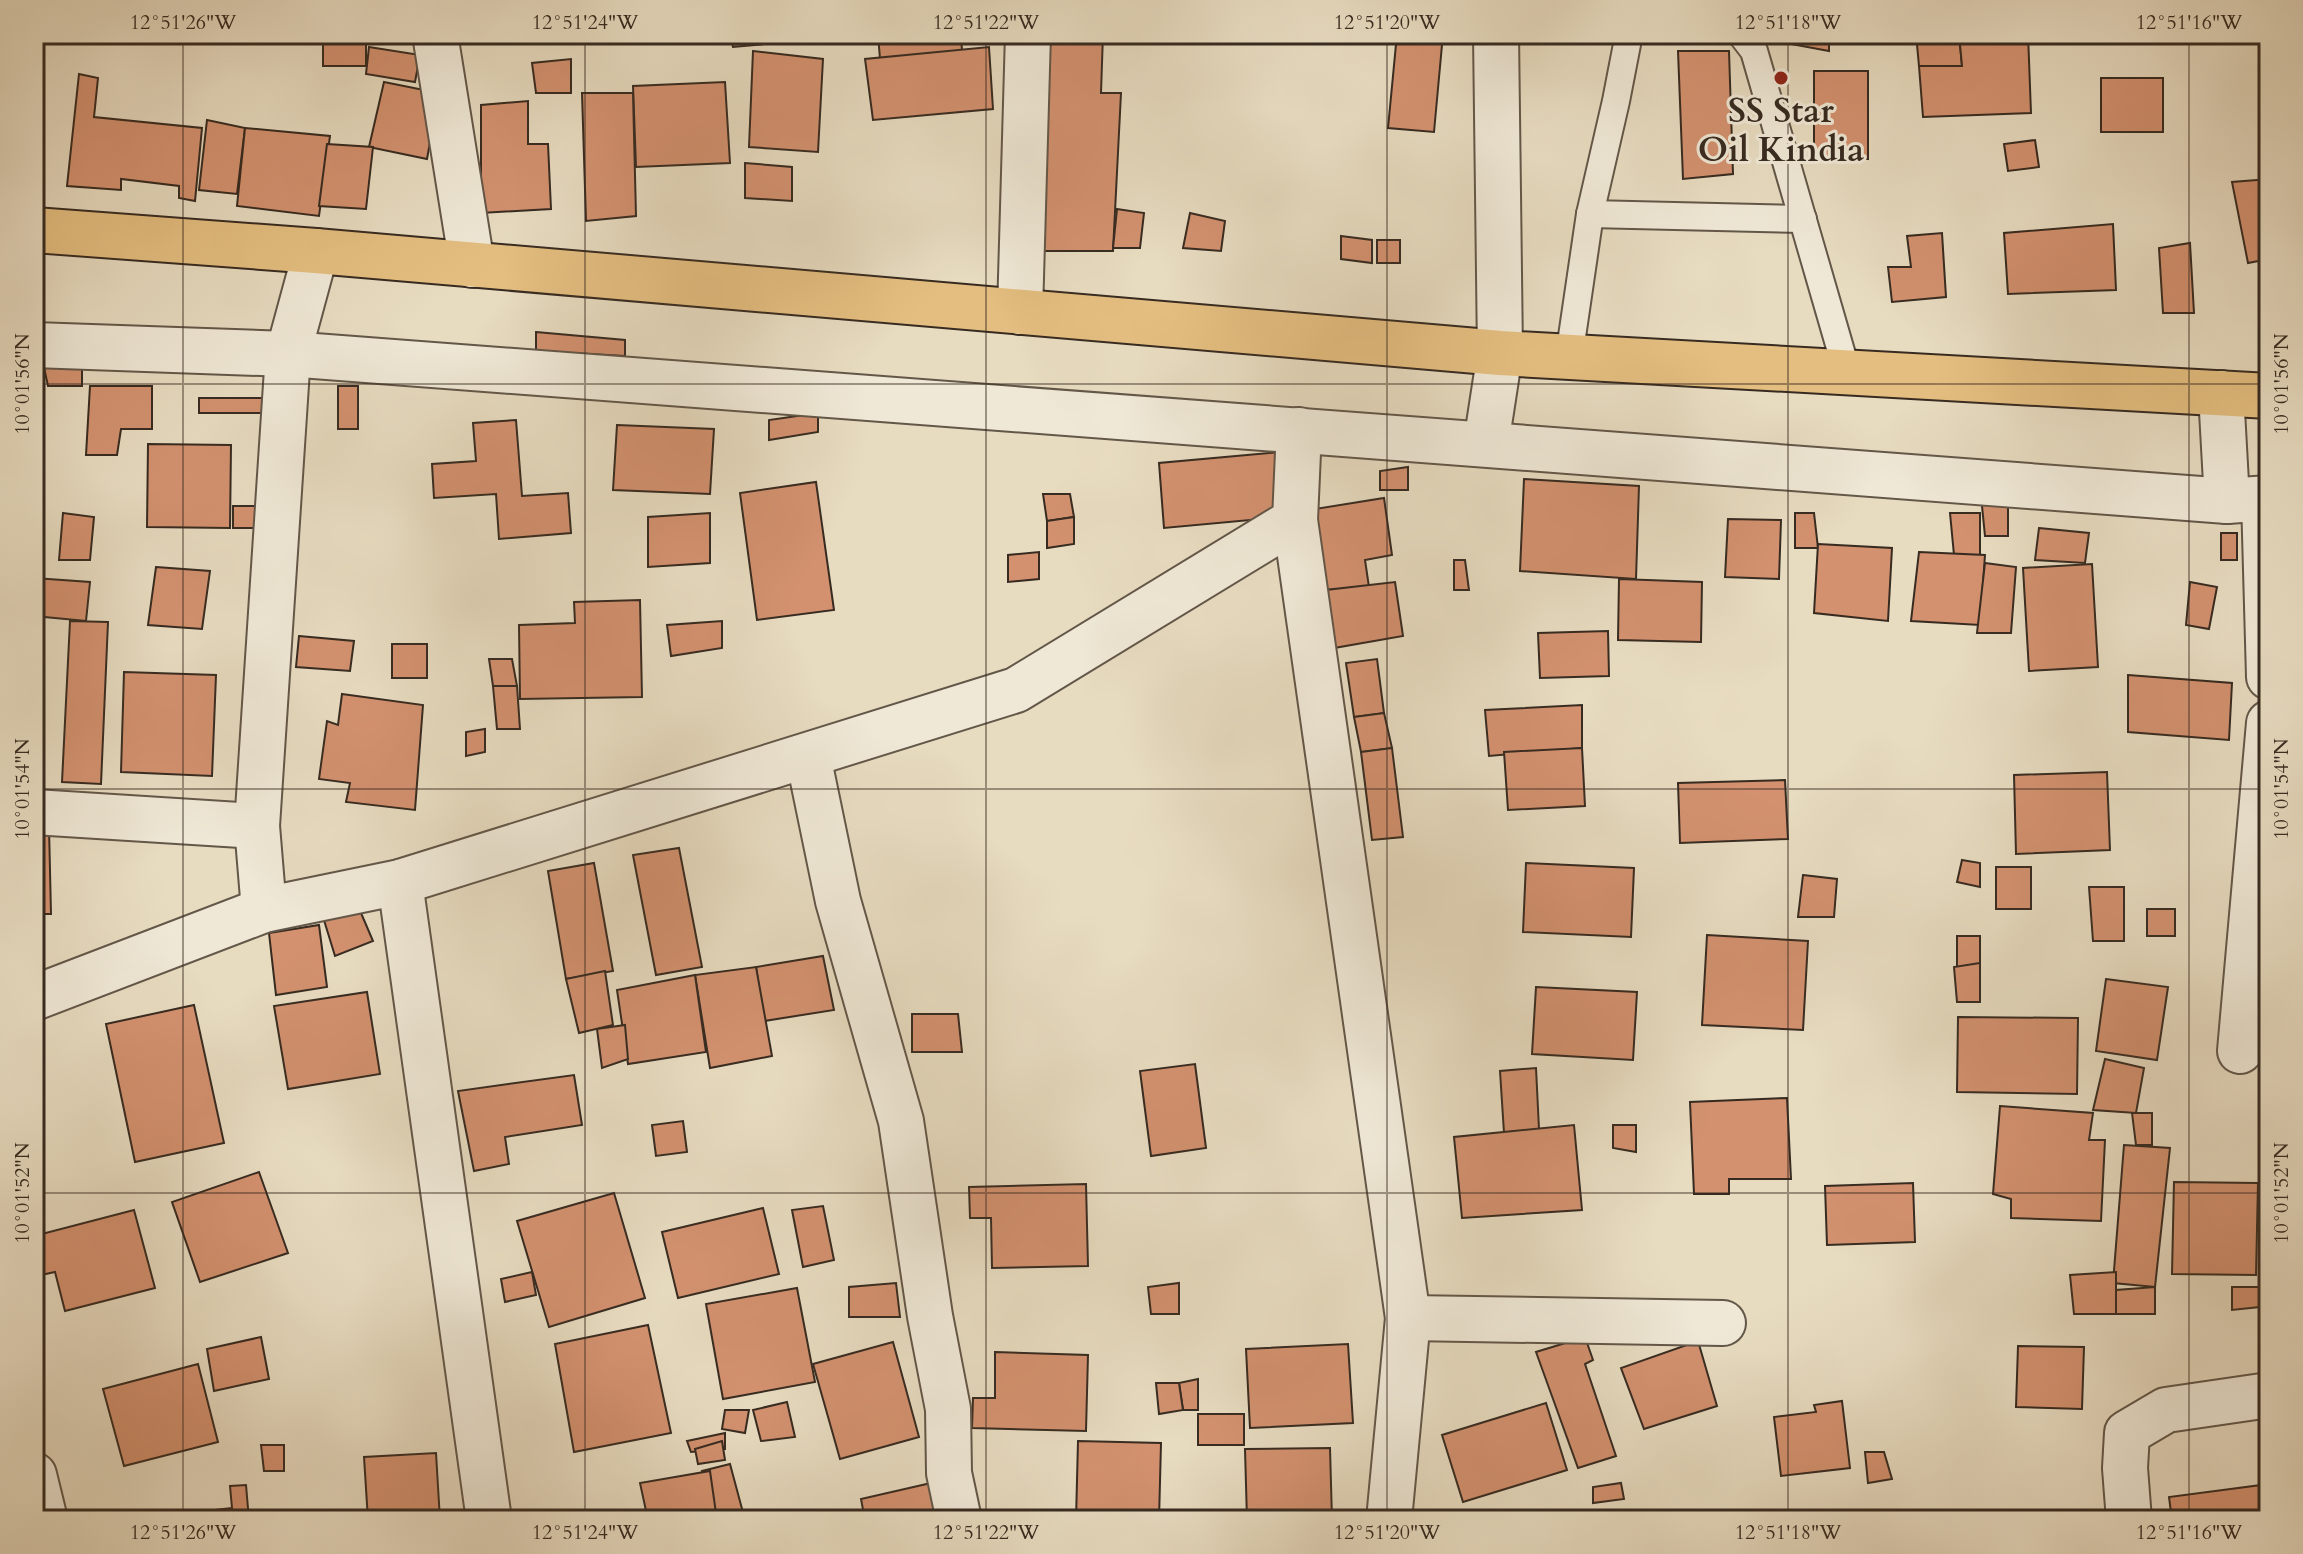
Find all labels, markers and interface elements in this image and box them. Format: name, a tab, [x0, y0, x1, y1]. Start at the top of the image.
text: 12°51'26"W	[130, 9, 237, 36]
text: 12°51'24"W	[532, 9, 639, 36]
text: 12°51'22"W	[933, 9, 1040, 36]
text: 12°51'20"W	[1334, 9, 1441, 36]
text: 12°51'18"W	[1735, 9, 1842, 36]
text: 12°51'16"W	[2136, 9, 2243, 36]
marker: SS Star Oil Kindia	[1772, 69, 1790, 87]
place label: SS Star Oil Kindia	[1698, 88, 1864, 173]
text: 10°01'56"N	[9, 333, 36, 435]
text: 10°01'56"N	[2268, 333, 2295, 435]
text: 10°01'54"N	[9, 738, 36, 840]
text: 10°01'54"N	[2268, 738, 2295, 840]
text: 10°01'52"N	[9, 1142, 36, 1244]
text: 10°01'52"N	[2268, 1142, 2295, 1244]
text: 12°51'26"W	[130, 1519, 237, 1546]
text: 12°51'24"W	[532, 1519, 639, 1546]
text: 12°51'22"W	[933, 1519, 1040, 1546]
text: 12°51'20"W	[1334, 1519, 1441, 1546]
text: 12°51'18"W	[1735, 1519, 1842, 1546]
text: 12°51'16"W	[2136, 1519, 2243, 1546]

